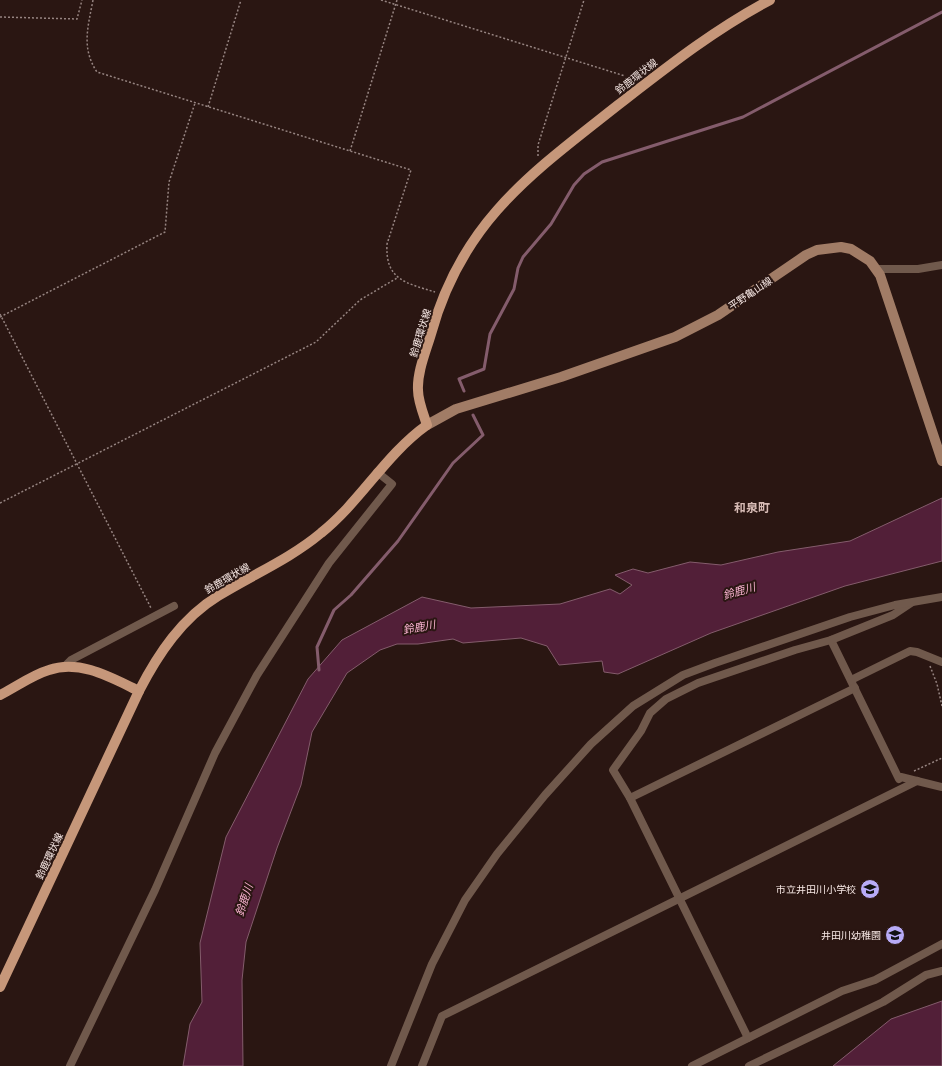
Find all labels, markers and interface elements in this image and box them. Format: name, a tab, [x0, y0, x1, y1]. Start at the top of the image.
street label: 鈴鹿環状線	[612, 55, 660, 97]
street label: 平野亀山線	[725, 273, 775, 313]
street label: 鈴鹿環状線	[406, 307, 434, 359]
district label: 和泉町	[734, 499, 770, 516]
street label: 鈴鹿環状線	[202, 559, 252, 597]
water label: 鈴鹿川	[721, 578, 758, 602]
water label: 鈴鹿川	[401, 616, 437, 637]
street label: 鈴鹿環状線	[32, 830, 66, 882]
school or university icon: 市立井田川小学校	[859, 878, 881, 900]
water label: 鈴鹿川	[231, 881, 256, 918]
place label: 市立井田川小学校	[776, 882, 856, 896]
school or university icon: 井田川幼稚園	[884, 924, 906, 946]
place label: 井田川幼稚園	[821, 928, 881, 942]

